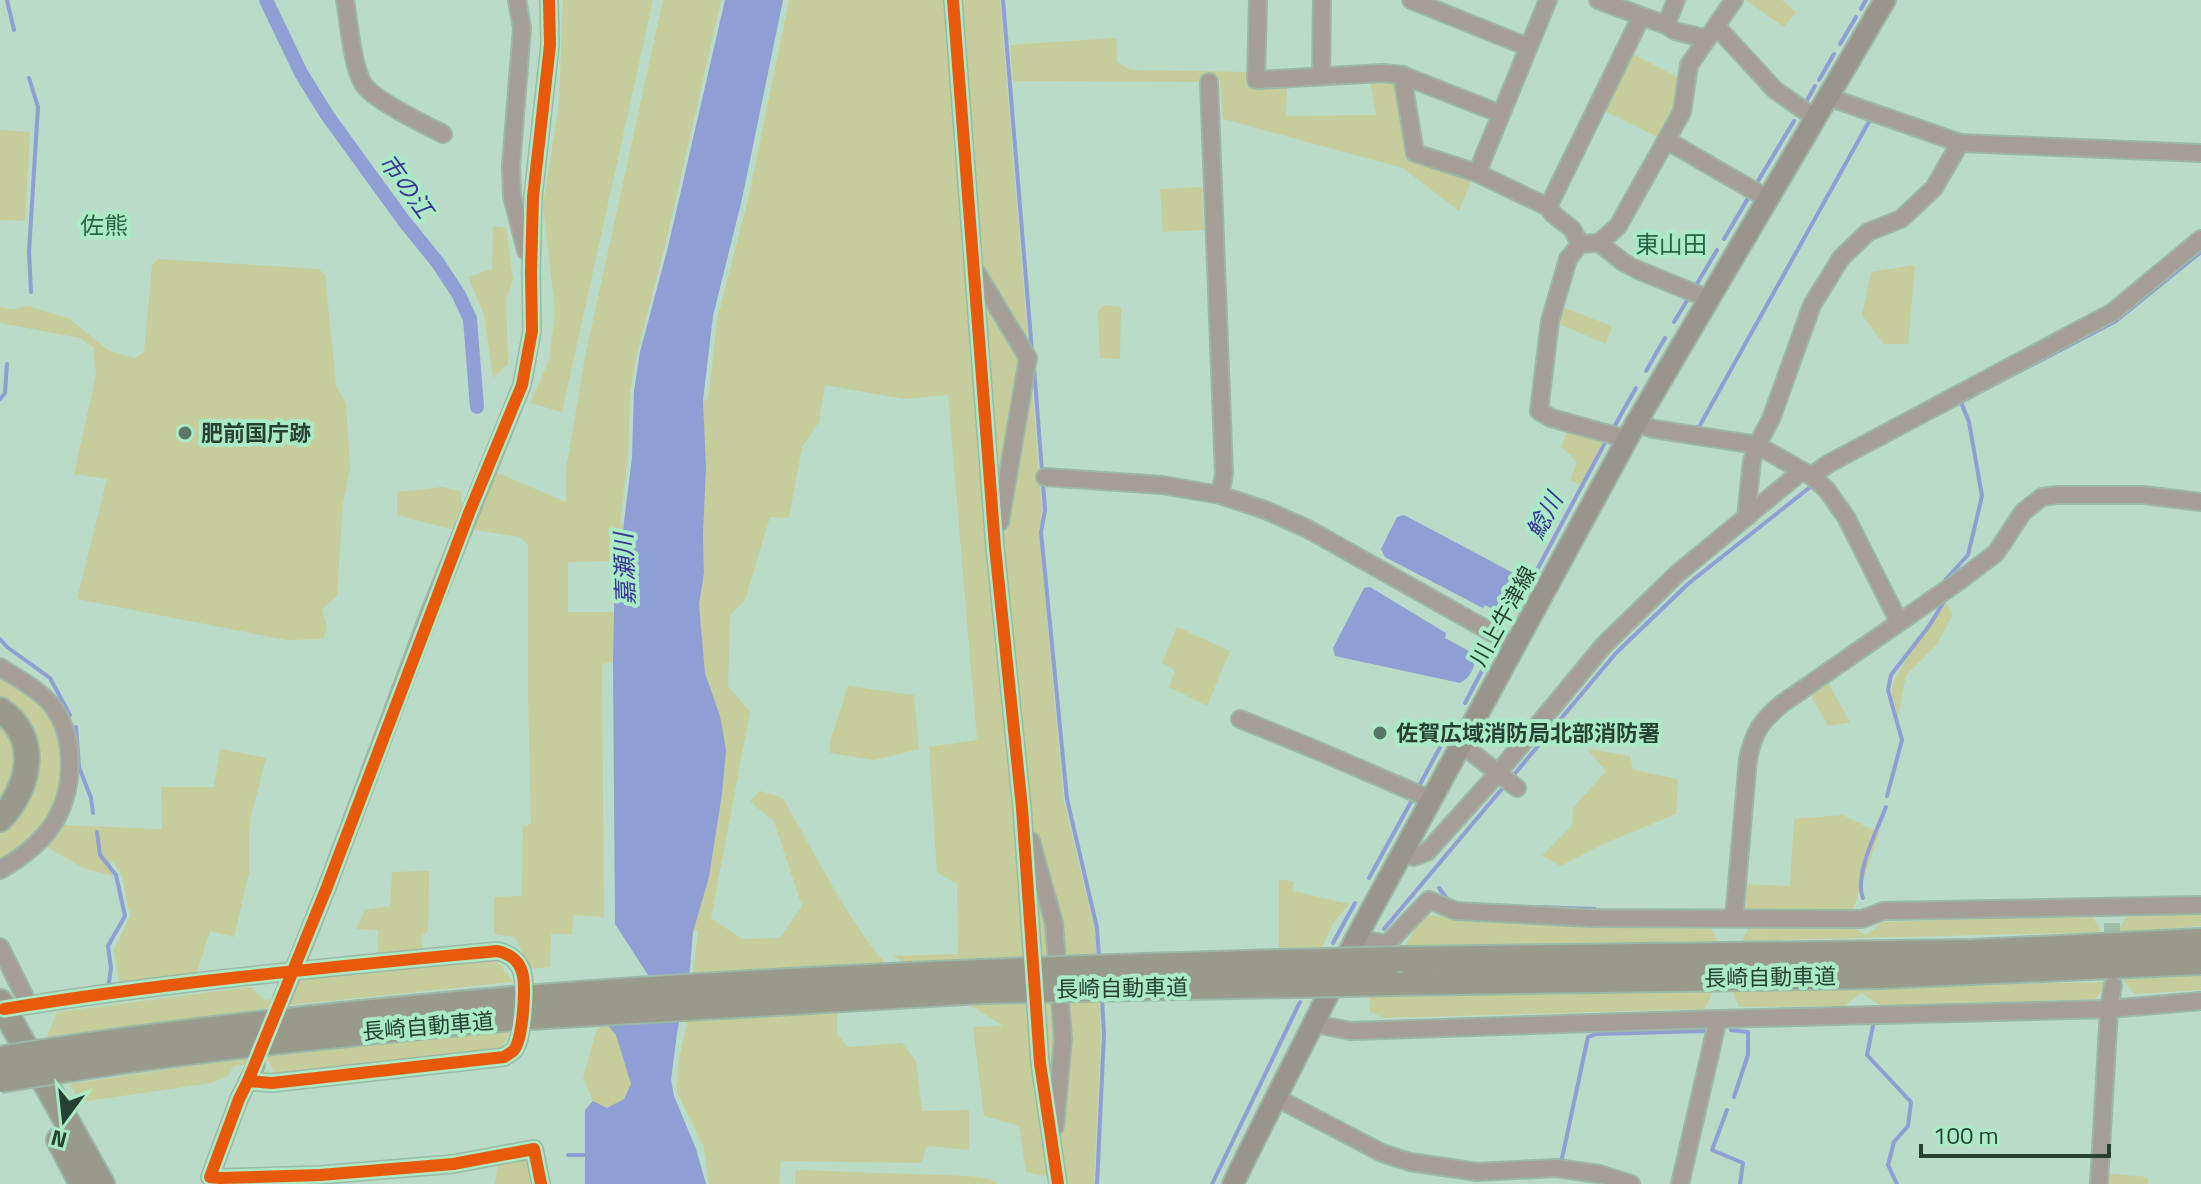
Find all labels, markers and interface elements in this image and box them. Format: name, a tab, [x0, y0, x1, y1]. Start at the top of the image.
water label: 市の江	[371, 146, 444, 228]
district label: 佐熊	[80, 207, 128, 243]
district label: 東山田	[1635, 226, 1707, 262]
place label: 肥前国庁跡	[201, 416, 311, 450]
marker: 肥前国庁跡	[176, 424, 194, 442]
water label: 鯰川	[1517, 483, 1573, 545]
water label: 嘉瀬川	[605, 529, 643, 606]
street label: 川上牛津線	[1461, 560, 1545, 672]
place label: 佐賀広域消防局北部消防署	[1396, 716, 1660, 750]
marker: 佐賀広域消防局北部消防署	[1371, 724, 1389, 742]
street label: 長崎自動車道	[1704, 959, 1836, 995]
street label: 長崎自動車道	[1056, 970, 1188, 1006]
street label: 長崎自動車道	[361, 1003, 495, 1049]
north arrow	[24, 1080, 104, 1160]
scale bar	[1921, 1108, 2109, 1158]
text: 100 m	[1933, 1117, 1999, 1153]
text: N	[47, 1121, 71, 1158]

